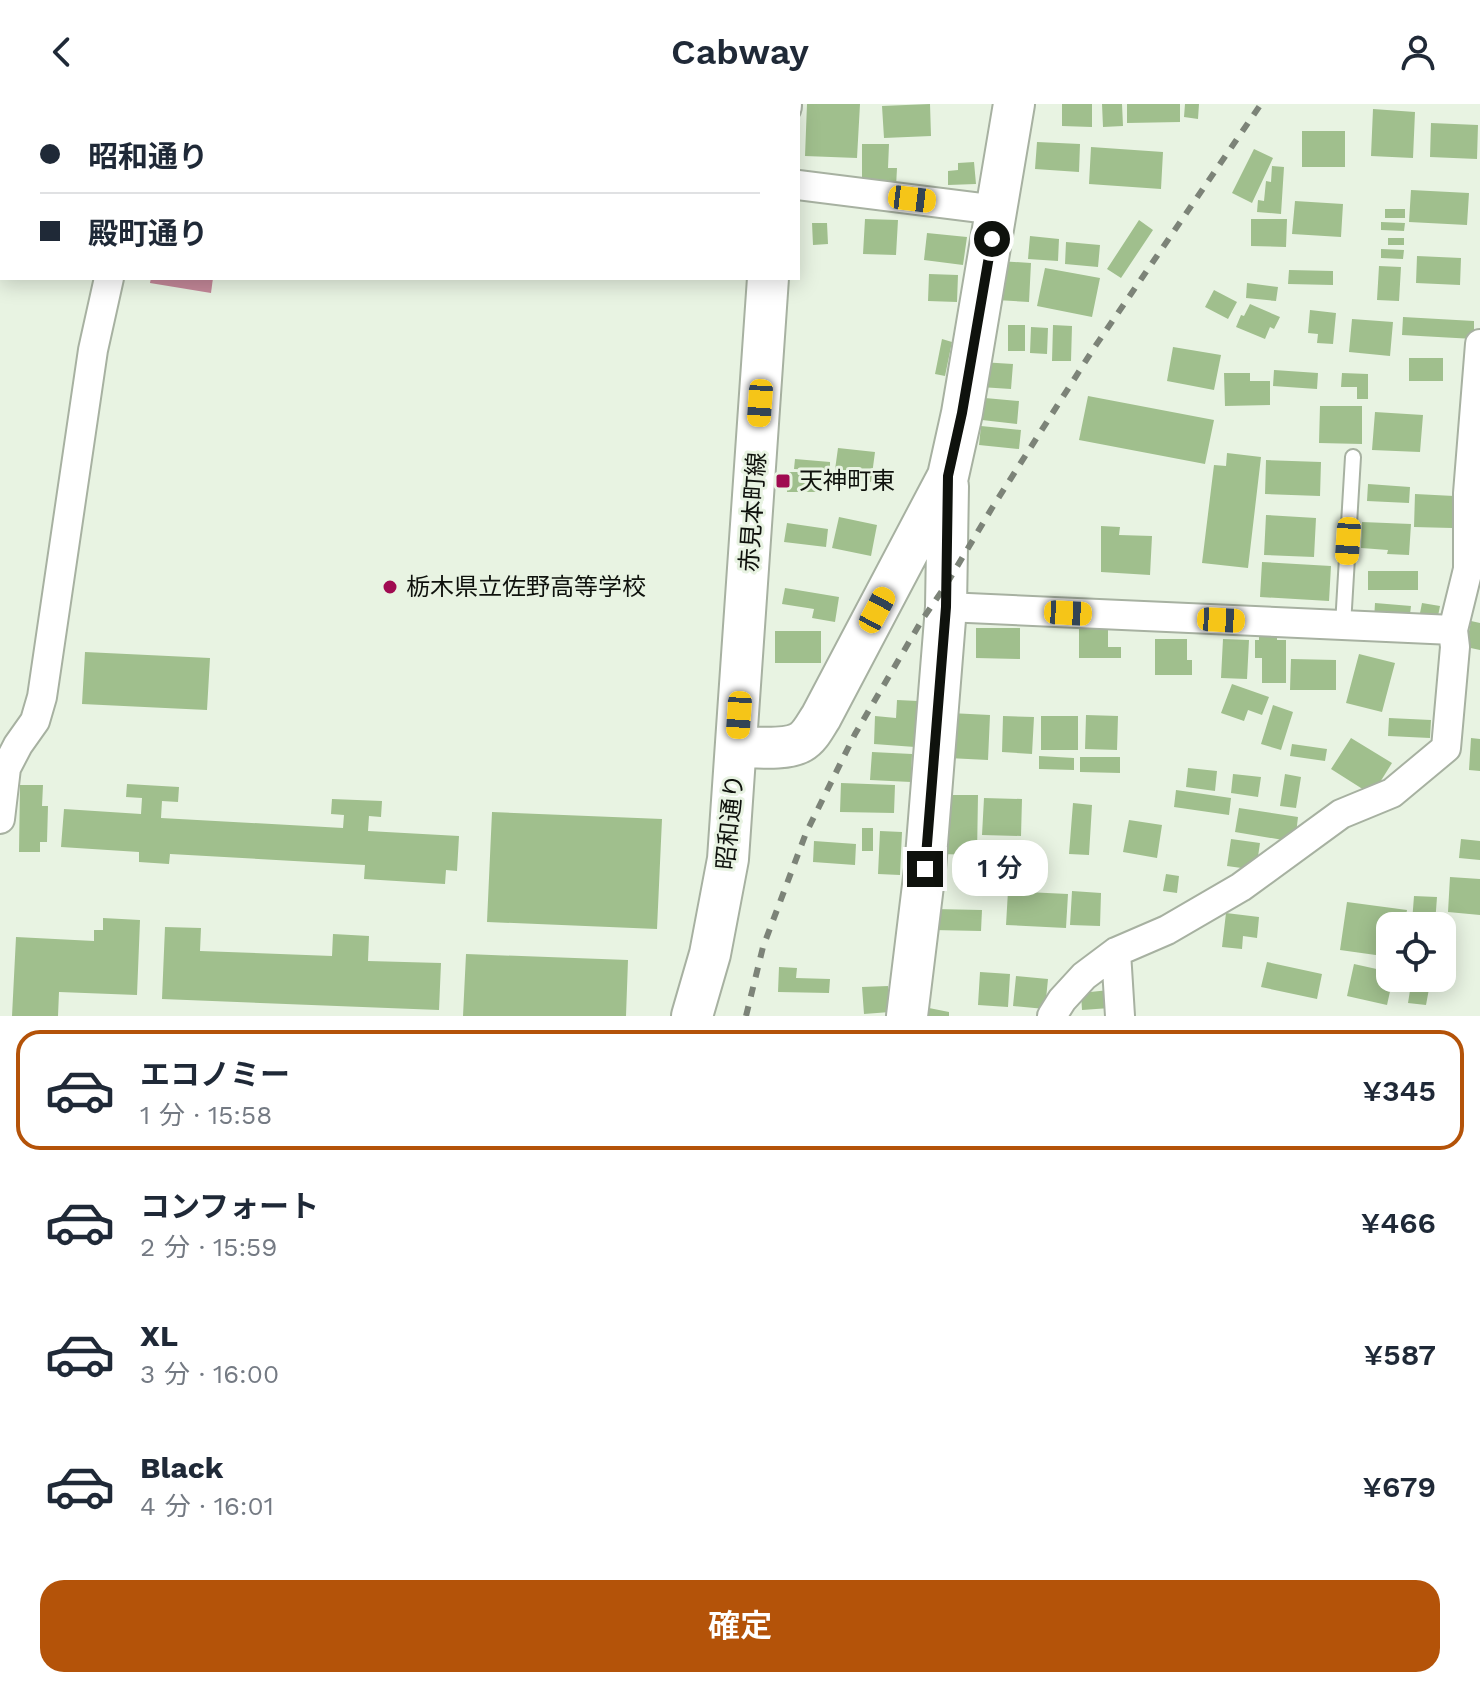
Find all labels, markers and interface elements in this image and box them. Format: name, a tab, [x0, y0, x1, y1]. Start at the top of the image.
icon: back	[40, 30, 84, 74]
icon: person	[1396, 30, 1440, 74]
text: Cabway	[671, 31, 809, 73]
text: 昭和通り	[88, 139, 208, 174]
car	[887, 184, 937, 214]
text: 殿町通り	[88, 216, 208, 251]
route start	[974, 221, 1010, 257]
car	[746, 378, 774, 428]
street label: 赤見本町線	[735, 451, 771, 573]
place label: 天神町東	[799, 467, 895, 495]
marker: 天神町東	[774, 472, 792, 490]
car	[1334, 516, 1362, 566]
place label: 栃木県立佐野高等学校	[406, 573, 646, 601]
marker: 栃木県立佐野高等学校	[381, 578, 399, 596]
car	[855, 583, 899, 637]
car	[1043, 600, 1093, 626]
car	[1196, 607, 1246, 633]
car	[725, 690, 753, 740]
street label: 昭和通り	[711, 773, 749, 871]
callout: 1 分	[953, 841, 1049, 897]
route end	[907, 851, 943, 887]
text: 1 分	[978, 853, 1022, 883]
map controls	[1376, 912, 1456, 992]
button: locate	[1376, 912, 1456, 992]
icon: car	[44, 1054, 116, 1126]
text: エコノミー	[140, 1057, 290, 1092]
text: ¥345	[1362, 1073, 1436, 1108]
text: 1 分 · 15:58	[140, 1100, 272, 1130]
icon: car	[44, 1186, 116, 1258]
text: コンフォート	[140, 1189, 319, 1224]
text: ¥466	[1361, 1205, 1436, 1240]
text: 2 分 · 15:59	[140, 1232, 277, 1262]
icon: car	[44, 1318, 116, 1390]
text: XL	[140, 1318, 178, 1353]
text: ¥587	[1364, 1337, 1436, 1372]
text: 3 分 · 16:00	[140, 1359, 279, 1389]
icon: car	[44, 1450, 116, 1522]
text: Black	[140, 1450, 224, 1485]
text: ¥679	[1362, 1469, 1436, 1504]
text: 4 分 · 16:01	[140, 1491, 274, 1521]
button: 確定	[40, 1580, 1440, 1672]

